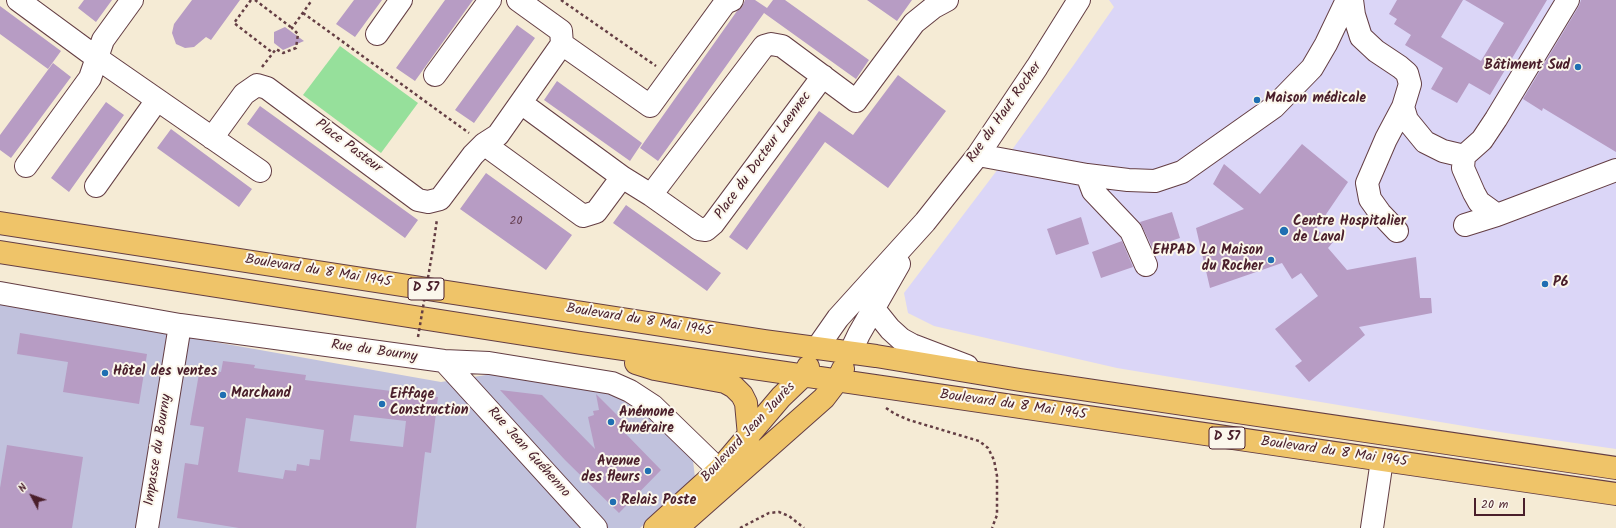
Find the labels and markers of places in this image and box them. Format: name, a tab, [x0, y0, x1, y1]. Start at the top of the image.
place label: Bâtiment Sud	[1484, 59, 1570, 75]
marker: Bâtiment Sud	[1573, 62, 1583, 72]
place label: Maison médicale	[1265, 92, 1366, 108]
marker: Maison médicale	[1252, 95, 1262, 105]
place label: Centre Hospitalier de Laval	[1293, 215, 1406, 248]
marker: Centre Hospitalier de Laval	[1278, 225, 1290, 237]
place label: EHPAD La Maison du Rocher	[1153, 244, 1263, 276]
marker: EHPAD La Maison du Rocher	[1266, 255, 1276, 265]
place label: P6	[1553, 276, 1568, 292]
marker: P6	[1540, 279, 1550, 289]
place label: Hôtel des ventes	[113, 365, 217, 381]
marker: Hôtel des ventes	[100, 368, 110, 378]
place label: Marchand	[231, 387, 291, 403]
place label: Eiffage Construction	[390, 388, 468, 420]
marker: Marchand	[218, 390, 228, 400]
marker: Eiffage Construction	[377, 399, 387, 409]
place label: Anémone funéraire	[619, 406, 674, 438]
marker: Anémone funéraire	[606, 417, 616, 427]
place label: Avenue des fleurs	[581, 455, 640, 488]
marker: Avenue des fleurs	[643, 466, 653, 476]
place label: Relais Poste	[621, 494, 696, 510]
marker: Relais Poste	[608, 497, 618, 507]

